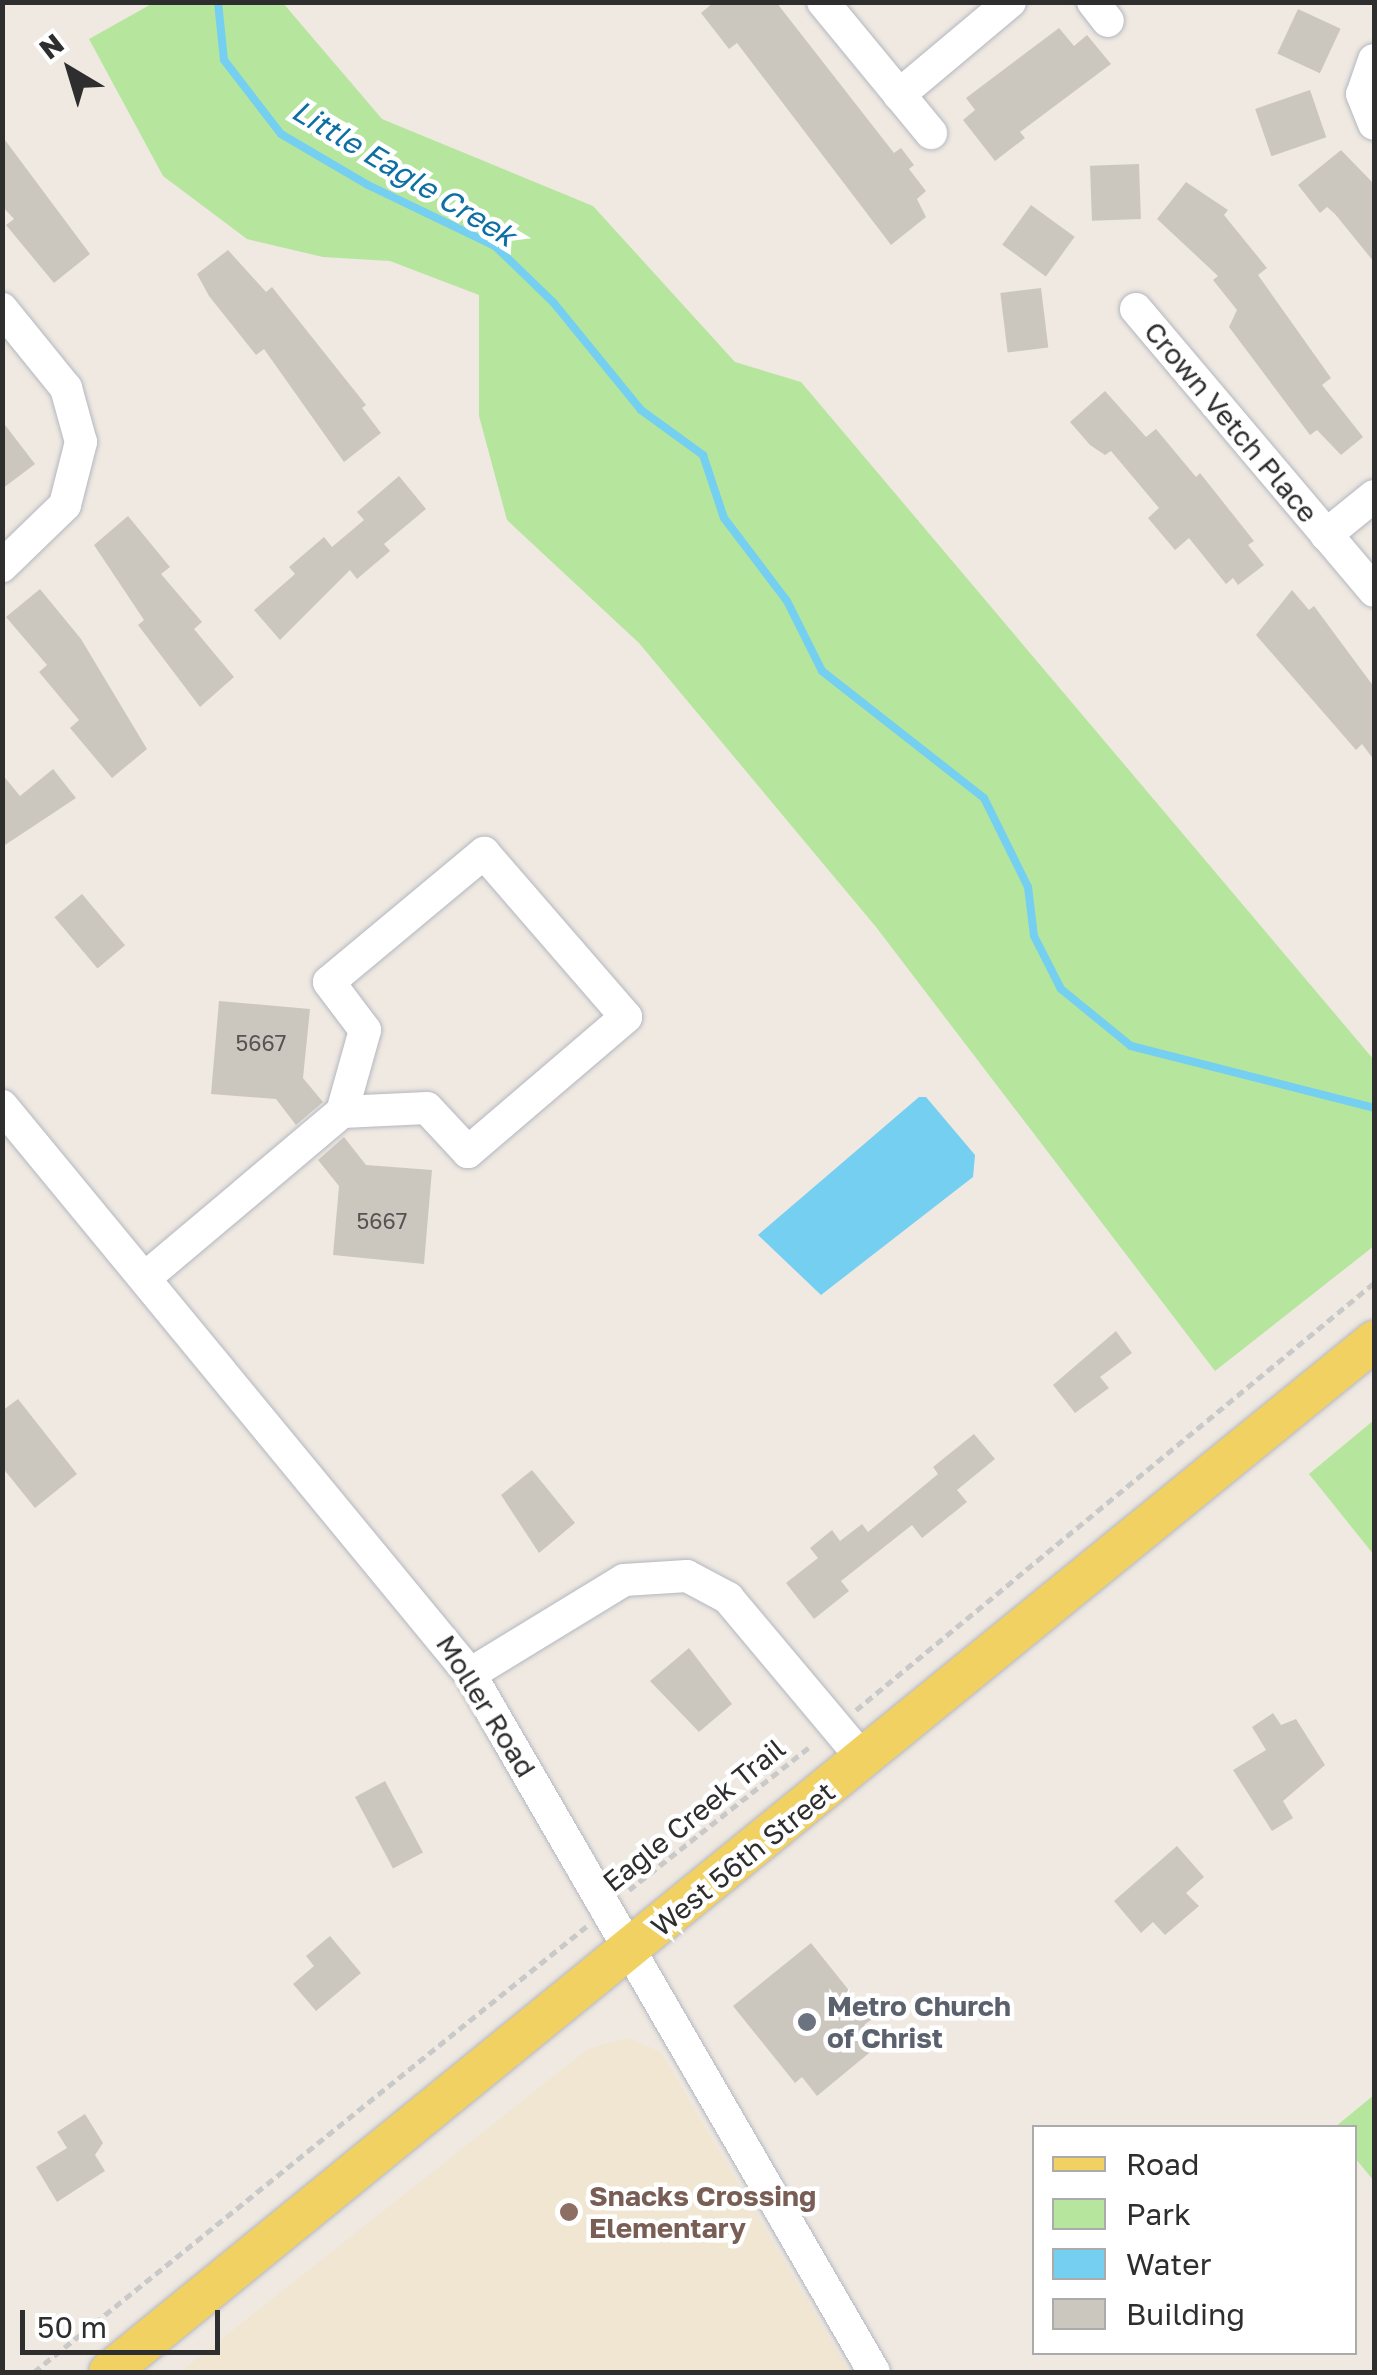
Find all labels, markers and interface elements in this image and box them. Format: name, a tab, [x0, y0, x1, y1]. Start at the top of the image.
north arrow	[20, 20, 120, 120]
text: N	[33, 26, 70, 66]
water label: Little Eagle Creek	[286, 92, 522, 254]
street label: Crown Vetch Place	[1137, 315, 1325, 529]
house number: 5667	[235, 1030, 287, 1056]
house number: 5667	[356, 1208, 408, 1234]
street label: Moller Road	[429, 1629, 543, 1783]
street label: Eagle Creek Trail	[596, 1731, 792, 1899]
street label: West 56th Street	[644, 1775, 842, 1943]
place label: Metro Church of Christ	[827, 1989, 1011, 2055]
marker: Metro Church of Christ	[796, 2011, 818, 2033]
legend	[1032, 2125, 1357, 2355]
text: Road	[1126, 2146, 1200, 2182]
place label: Snacks Crossing Elementary	[589, 2179, 816, 2245]
text: Park	[1126, 2196, 1191, 2232]
marker: Snacks Crossing Elementary	[558, 2201, 580, 2223]
text: Water	[1126, 2246, 1211, 2282]
scale bar	[25, 2290, 225, 2352]
text: Building	[1126, 2296, 1245, 2332]
text: 50 m	[37, 2309, 107, 2345]

